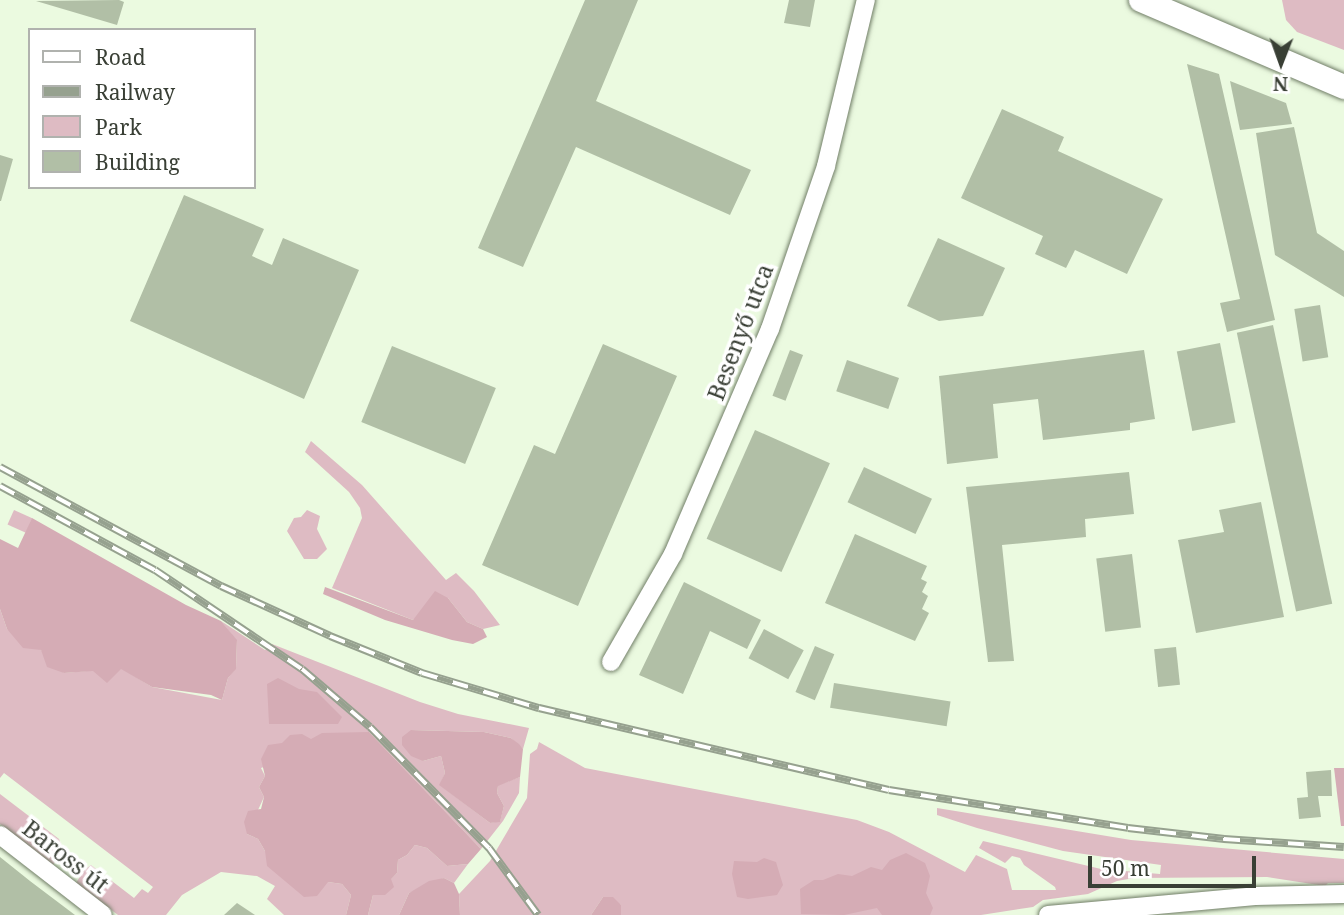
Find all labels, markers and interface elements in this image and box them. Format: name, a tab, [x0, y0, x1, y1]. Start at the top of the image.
legend	[28, 28, 256, 189]
north arrow	[1246, 28, 1316, 98]
text: Road	[95, 43, 146, 71]
text: N	[1273, 71, 1288, 97]
text: Railway	[95, 78, 175, 106]
text: Park	[95, 113, 142, 141]
text: Building	[95, 148, 180, 176]
street label: Besenyő utca	[701, 260, 779, 404]
street label: Baross út	[18, 814, 114, 898]
scale bar	[1092, 842, 1260, 886]
text: 50 m	[1101, 854, 1150, 882]

